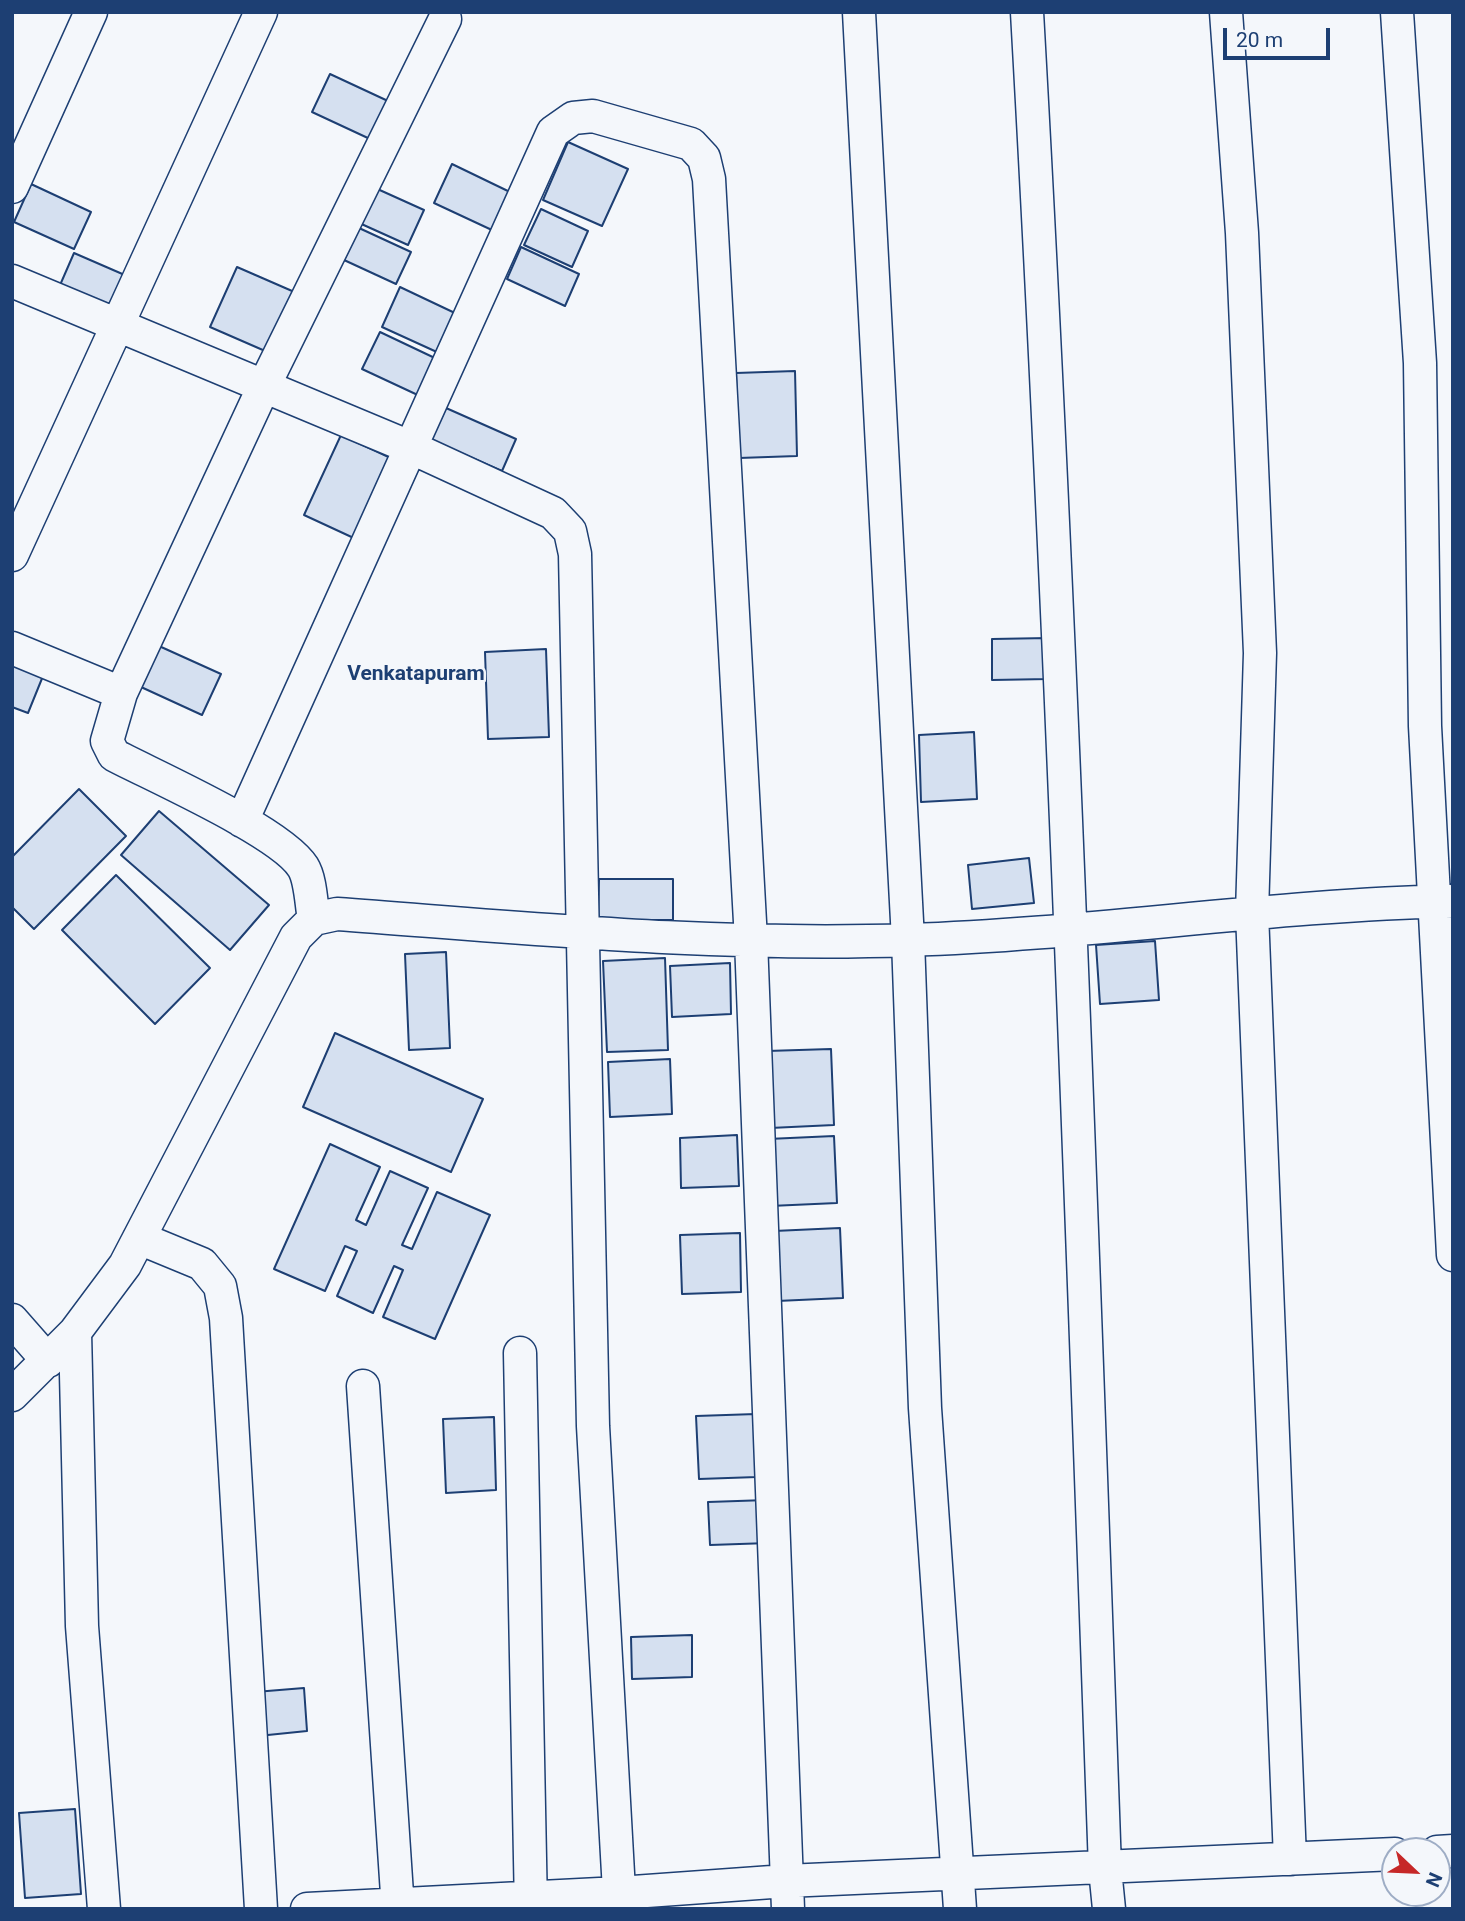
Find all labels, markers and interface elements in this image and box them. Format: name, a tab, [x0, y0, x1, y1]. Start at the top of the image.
scale bar	[1227, 14, 1334, 58]
text: 20 m	[1236, 28, 1283, 52]
district label: Venkatapuram	[347, 662, 485, 688]
north arrow	[1381, 1837, 1451, 1907]
text: N	[1421, 1869, 1447, 1890]

